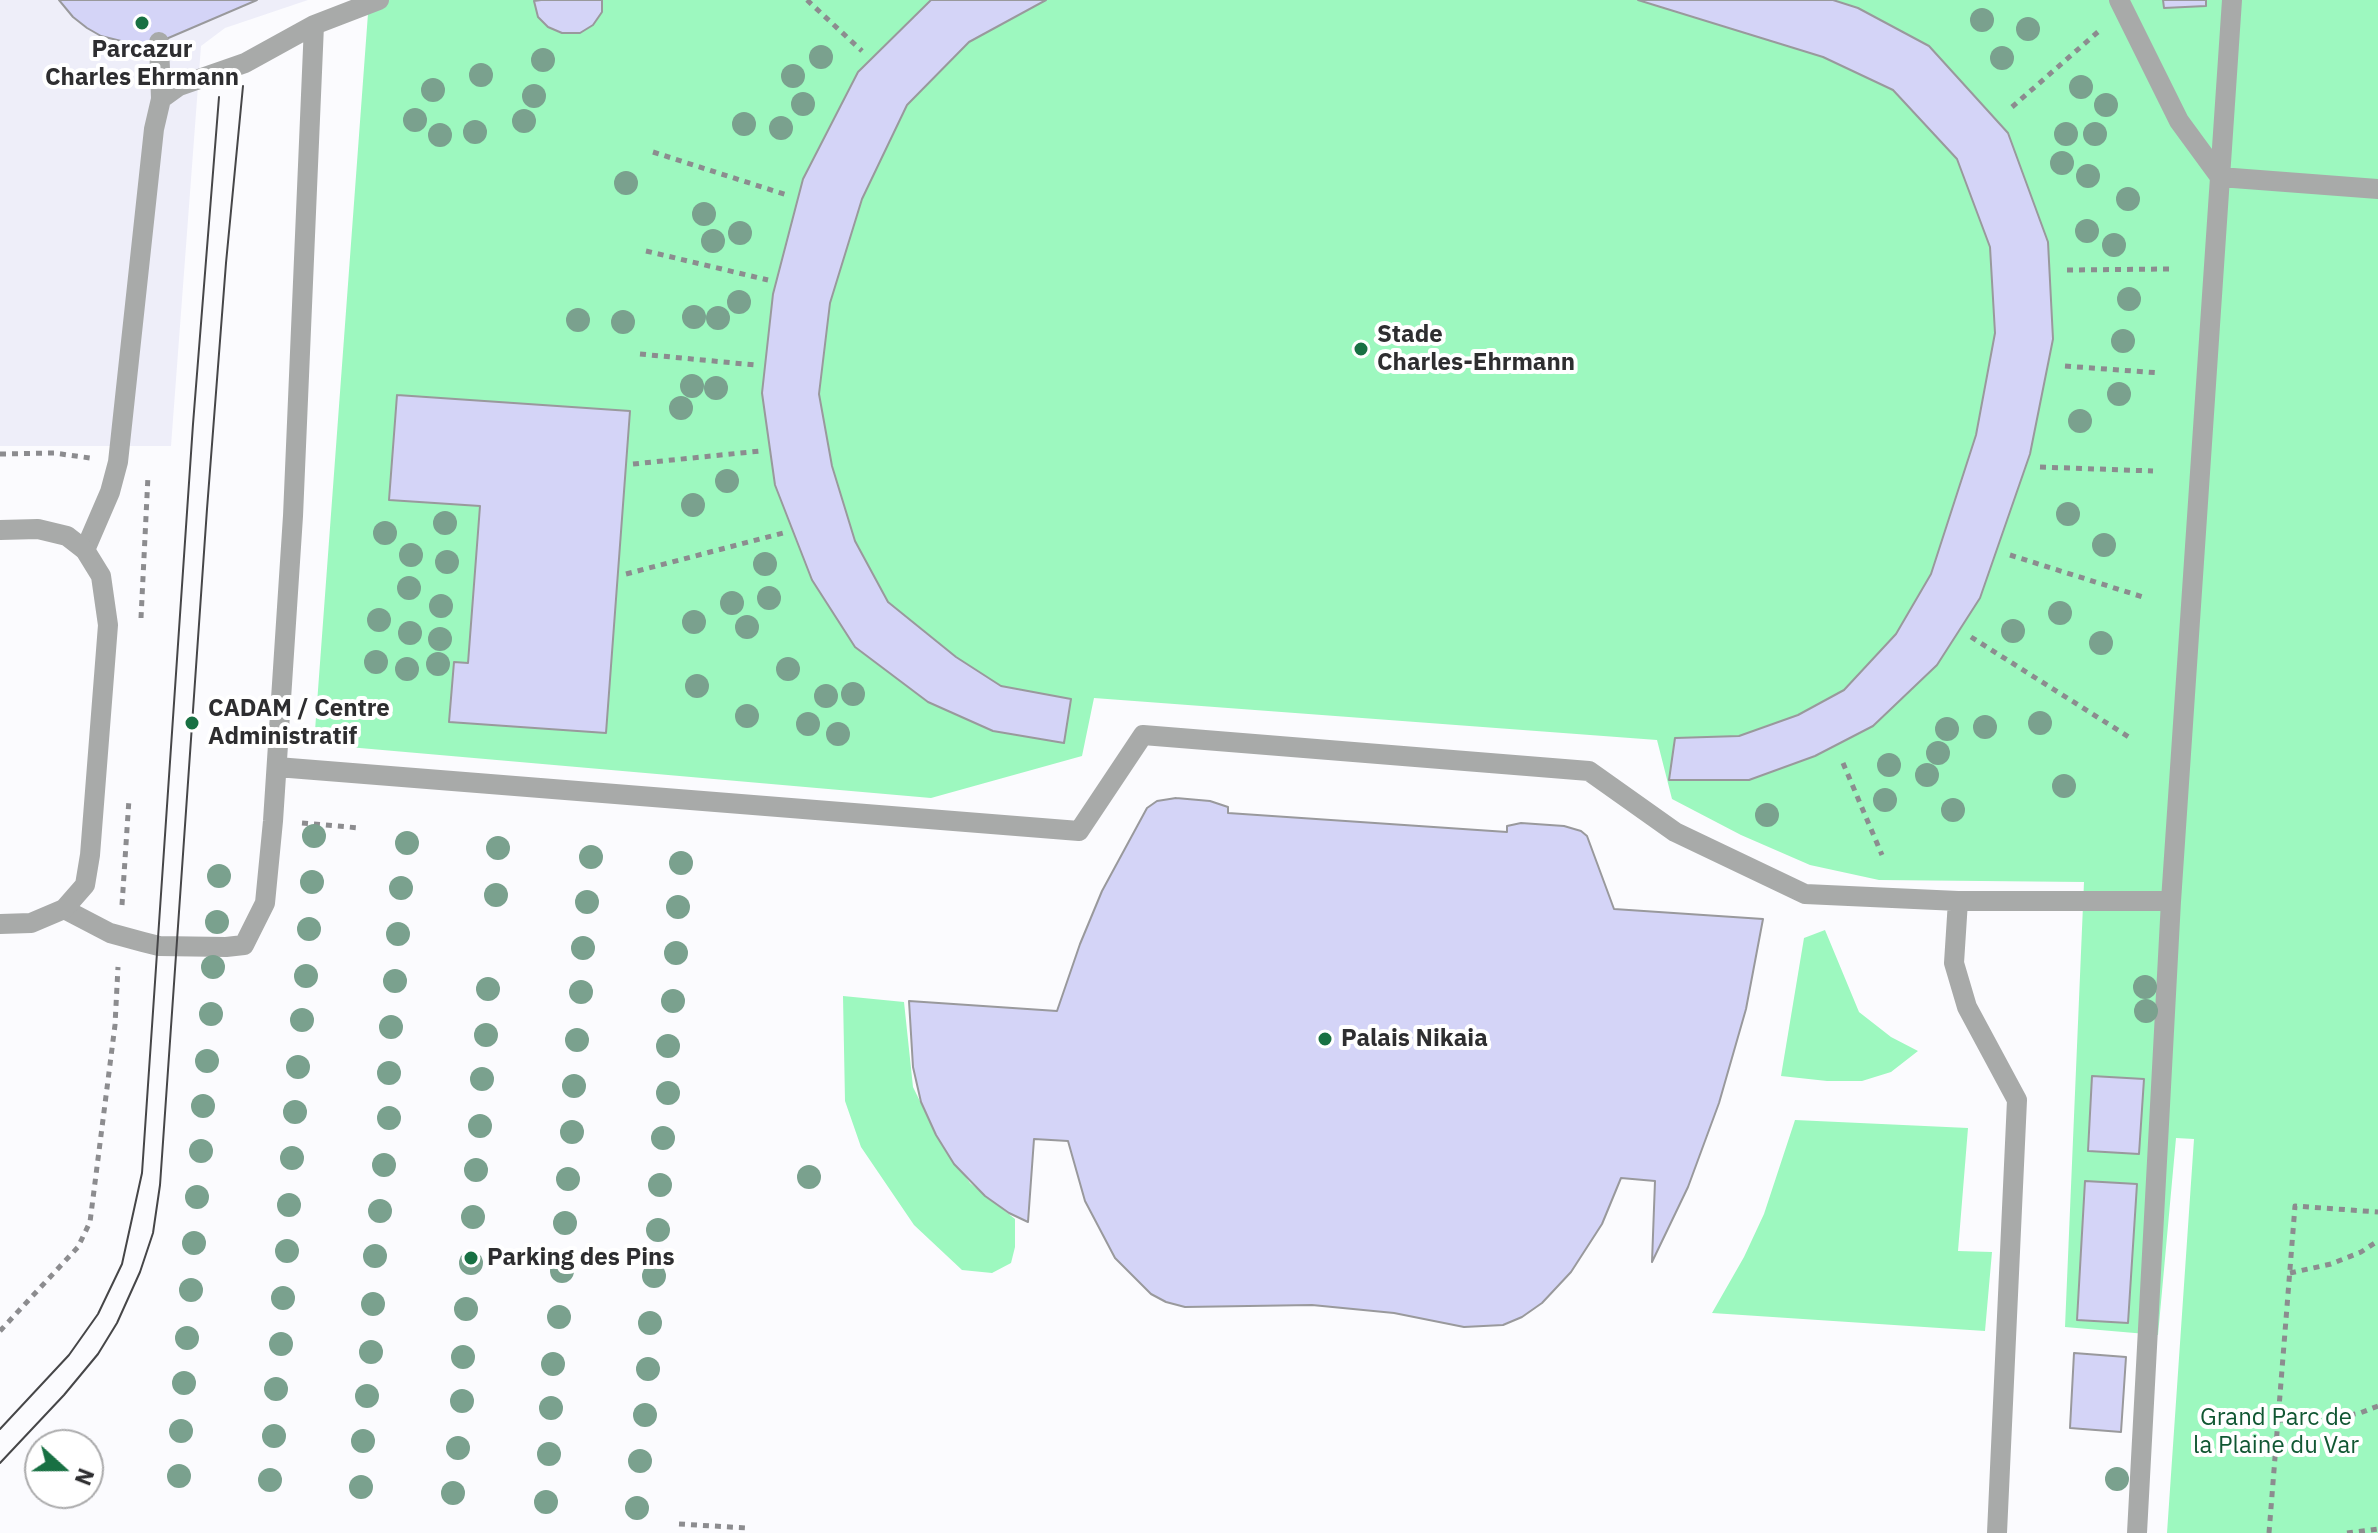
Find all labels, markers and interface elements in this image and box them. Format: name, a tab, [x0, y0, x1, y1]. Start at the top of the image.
marker: Parcazur Charles Ehrmann	[133, 14, 151, 32]
place label: Parcazur Charles Ehrmann	[45, 36, 239, 92]
place label: Stade Charles-Ehrmann	[1377, 321, 1575, 377]
marker: Stade Charles-Ehrmann	[1352, 340, 1370, 358]
place label: CADAM / Centre Administratif	[208, 695, 390, 751]
marker: CADAM / Centre Administratif	[183, 714, 201, 732]
place label: Palais Nikaia	[1341, 1025, 1488, 1053]
marker: Palais Nikaia	[1316, 1030, 1334, 1048]
place label: Parking des Pins	[487, 1244, 675, 1272]
marker: Parking des Pins	[462, 1249, 480, 1267]
park label: Grand Parc de la Plaine du Var	[2193, 1404, 2359, 1460]
north arrow	[24, 1429, 104, 1509]
text: N	[69, 1464, 101, 1490]

